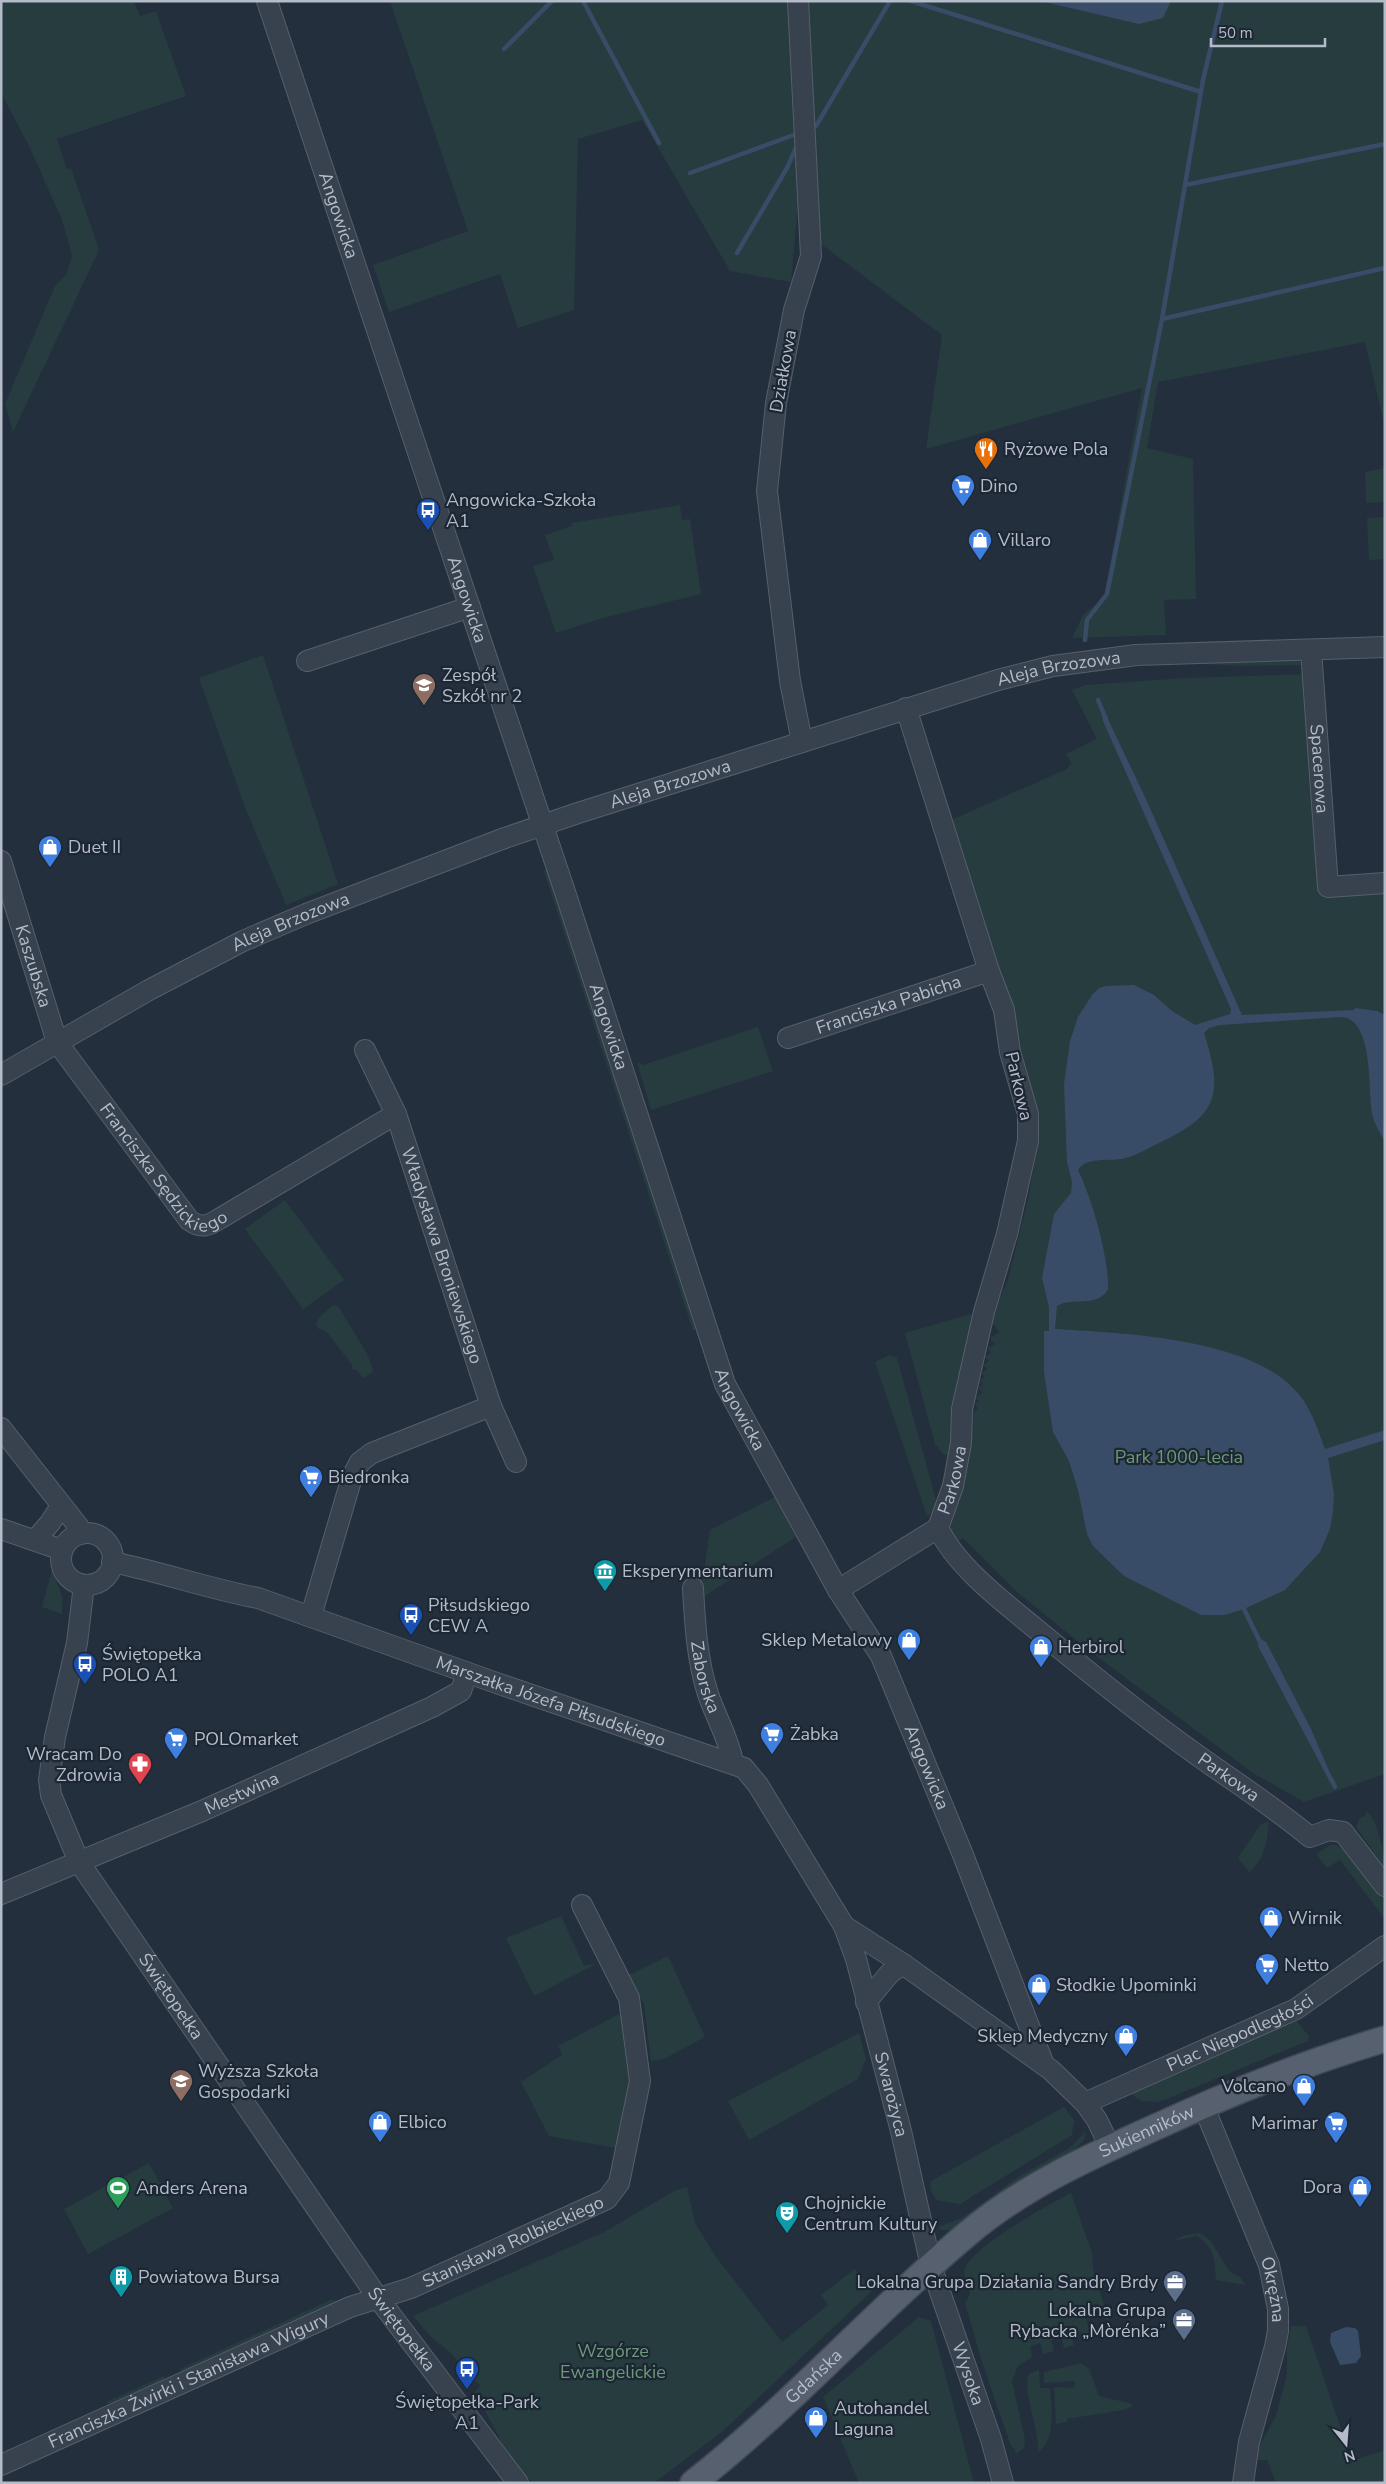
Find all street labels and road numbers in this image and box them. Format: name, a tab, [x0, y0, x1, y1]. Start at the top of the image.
street label: Angowicka	[313, 169, 364, 262]
street label: Działkowa	[764, 328, 802, 414]
street label: Angowicka	[441, 553, 493, 646]
street label: Aleja Brzozowa	[994, 645, 1122, 692]
street label: Spacerowa	[1304, 723, 1335, 814]
street label: Aleja Brzozowa	[607, 753, 734, 814]
street label: Aleja Brzozowa	[227, 886, 353, 957]
street label: Kaszubska	[9, 922, 58, 1010]
street label: Franciszka Pabicha	[813, 969, 964, 1040]
street label: Angowicka	[583, 980, 634, 1073]
street label: Parkowa	[999, 1049, 1039, 1123]
street label: Franciszka Sędzickiego	[94, 1098, 232, 1238]
street label: Władysława Broniewskiego	[396, 1144, 488, 1367]
street label: Angowicka	[709, 1365, 771, 1455]
street label: Parkowa	[932, 1444, 972, 1518]
street label: Zaborska	[685, 1639, 726, 1717]
street label: Marszałka Józefa Piłsudskiego	[433, 1650, 669, 1752]
street label: Angowicka	[899, 1721, 955, 1813]
street label: Parkowa	[1193, 1747, 1264, 1807]
street label: Mestwina	[201, 1766, 283, 1820]
street label: Świętopełka	[133, 1948, 209, 2044]
street label: Plac Niepodległości	[1163, 1988, 1318, 2077]
street label: Swarożyca	[869, 2049, 914, 2139]
street label: Sukienników	[1095, 2099, 1198, 2163]
street label: Stanisława Rolbieckiego	[418, 2190, 608, 2293]
street label: Okrężna	[1255, 2253, 1291, 2322]
street label: Świętopełka	[362, 2282, 441, 2376]
street label: Franciszka Żwirki i Stanisława Wigury	[44, 2306, 334, 2454]
street label: Wysoka	[946, 2339, 990, 2408]
street label: Gdańska	[780, 2343, 847, 2409]

